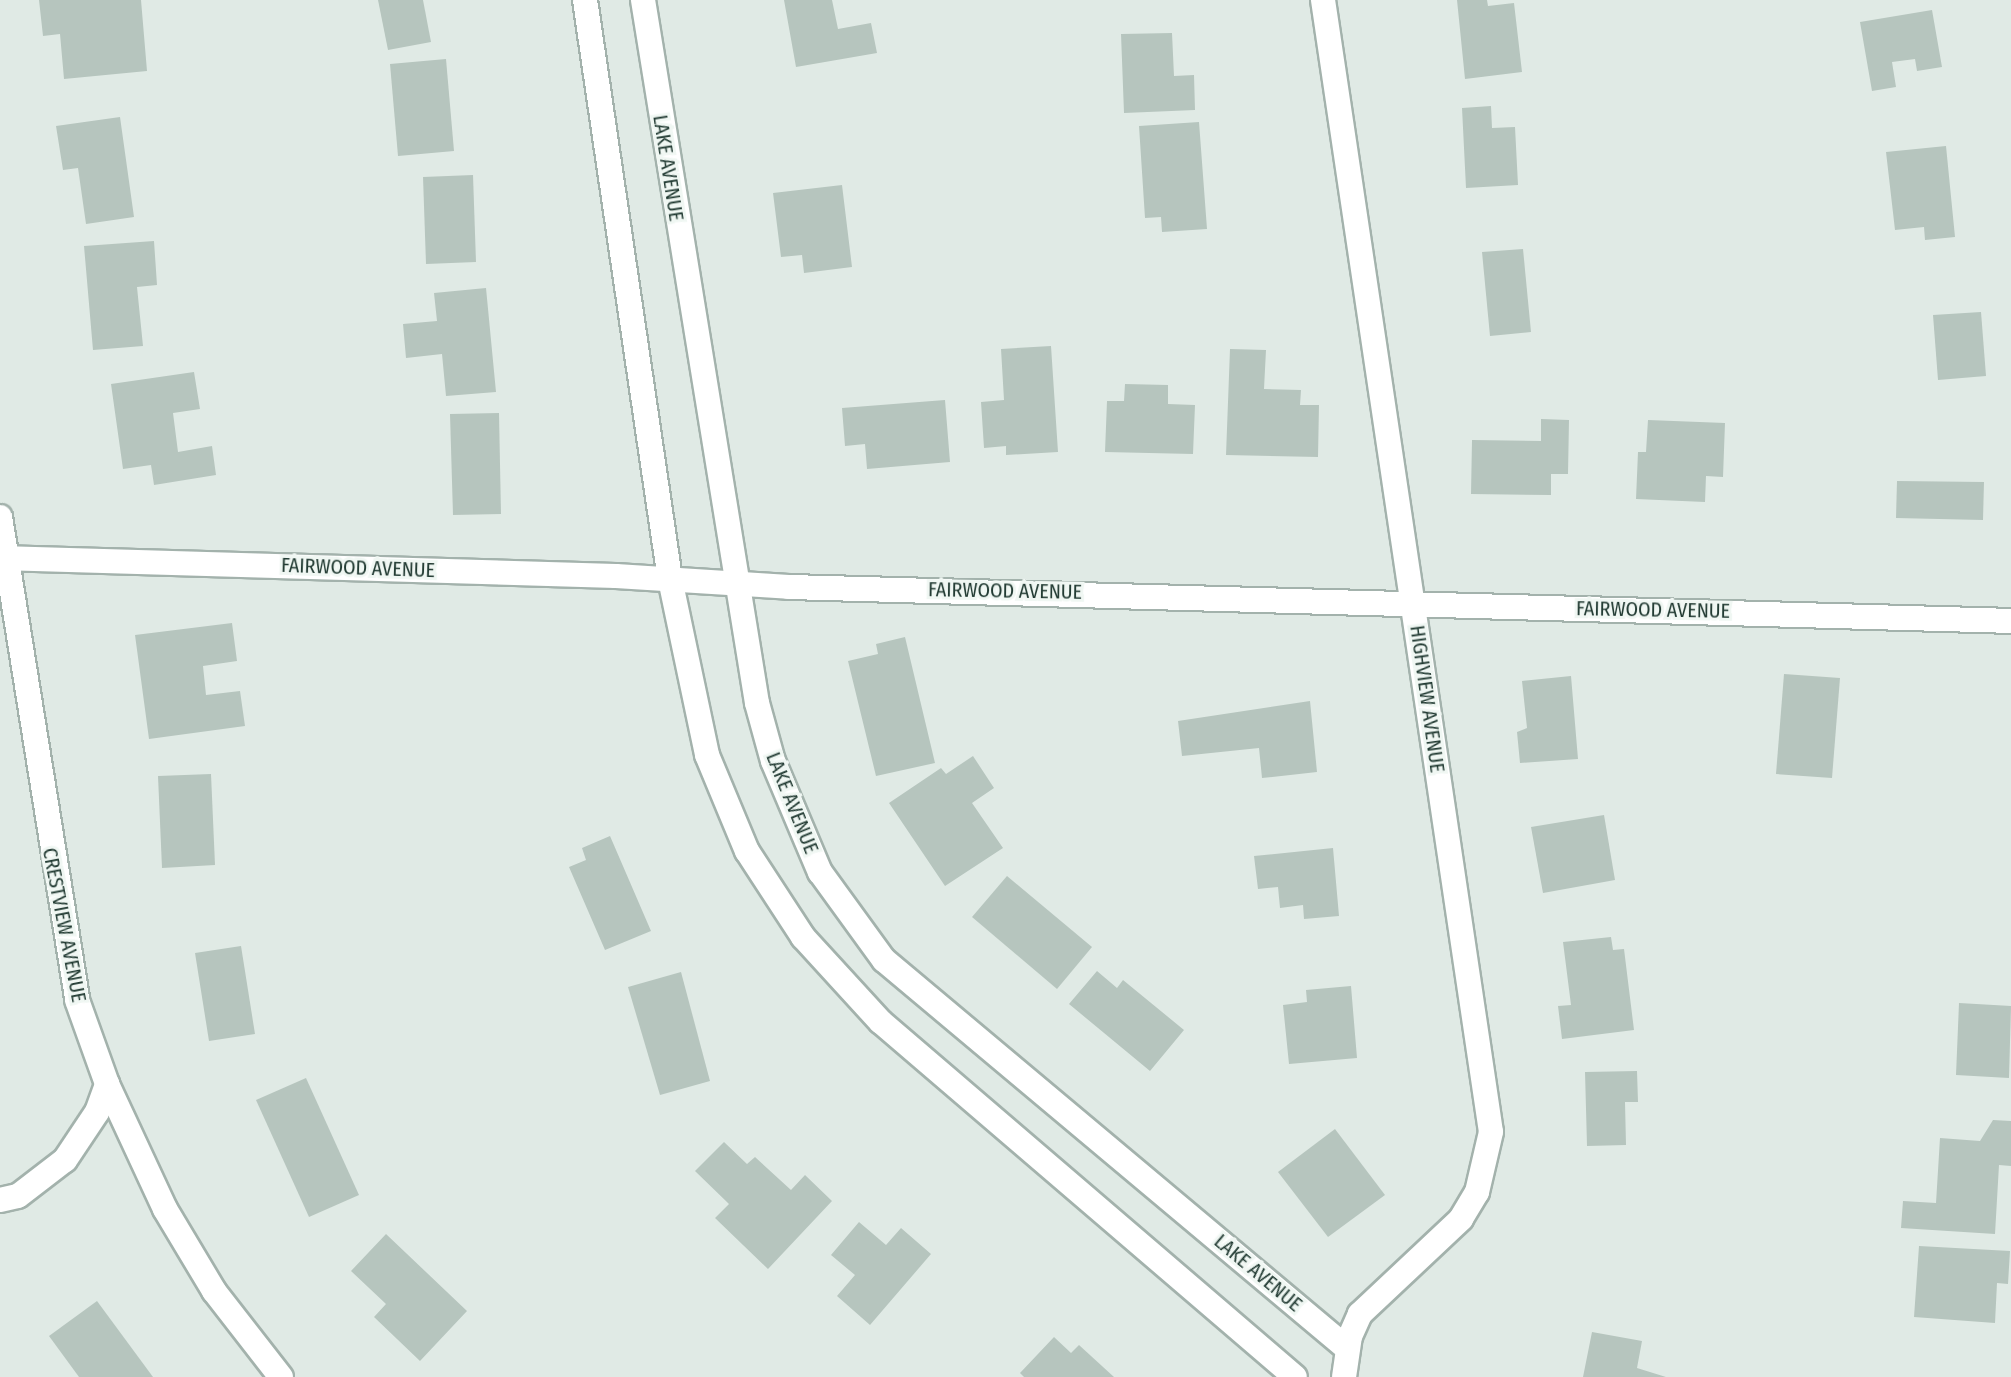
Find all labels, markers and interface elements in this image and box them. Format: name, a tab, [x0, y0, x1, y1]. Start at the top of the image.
street label: LAKE AVENUE	[648, 113, 688, 223]
street label: FAIRWOOD AVENUE	[281, 553, 435, 583]
street label: FAIRWOOD AVENUE	[928, 578, 1082, 604]
street label: FAIRWOOD AVENUE	[1576, 597, 1730, 623]
street label: HIGHVIEW AVENUE	[1405, 624, 1449, 774]
street label: LAKE AVENUE	[761, 749, 823, 857]
street label: CRESTVIEW AVENUE	[37, 846, 91, 1004]
street label: LAKE AVENUE	[1209, 1229, 1307, 1317]

